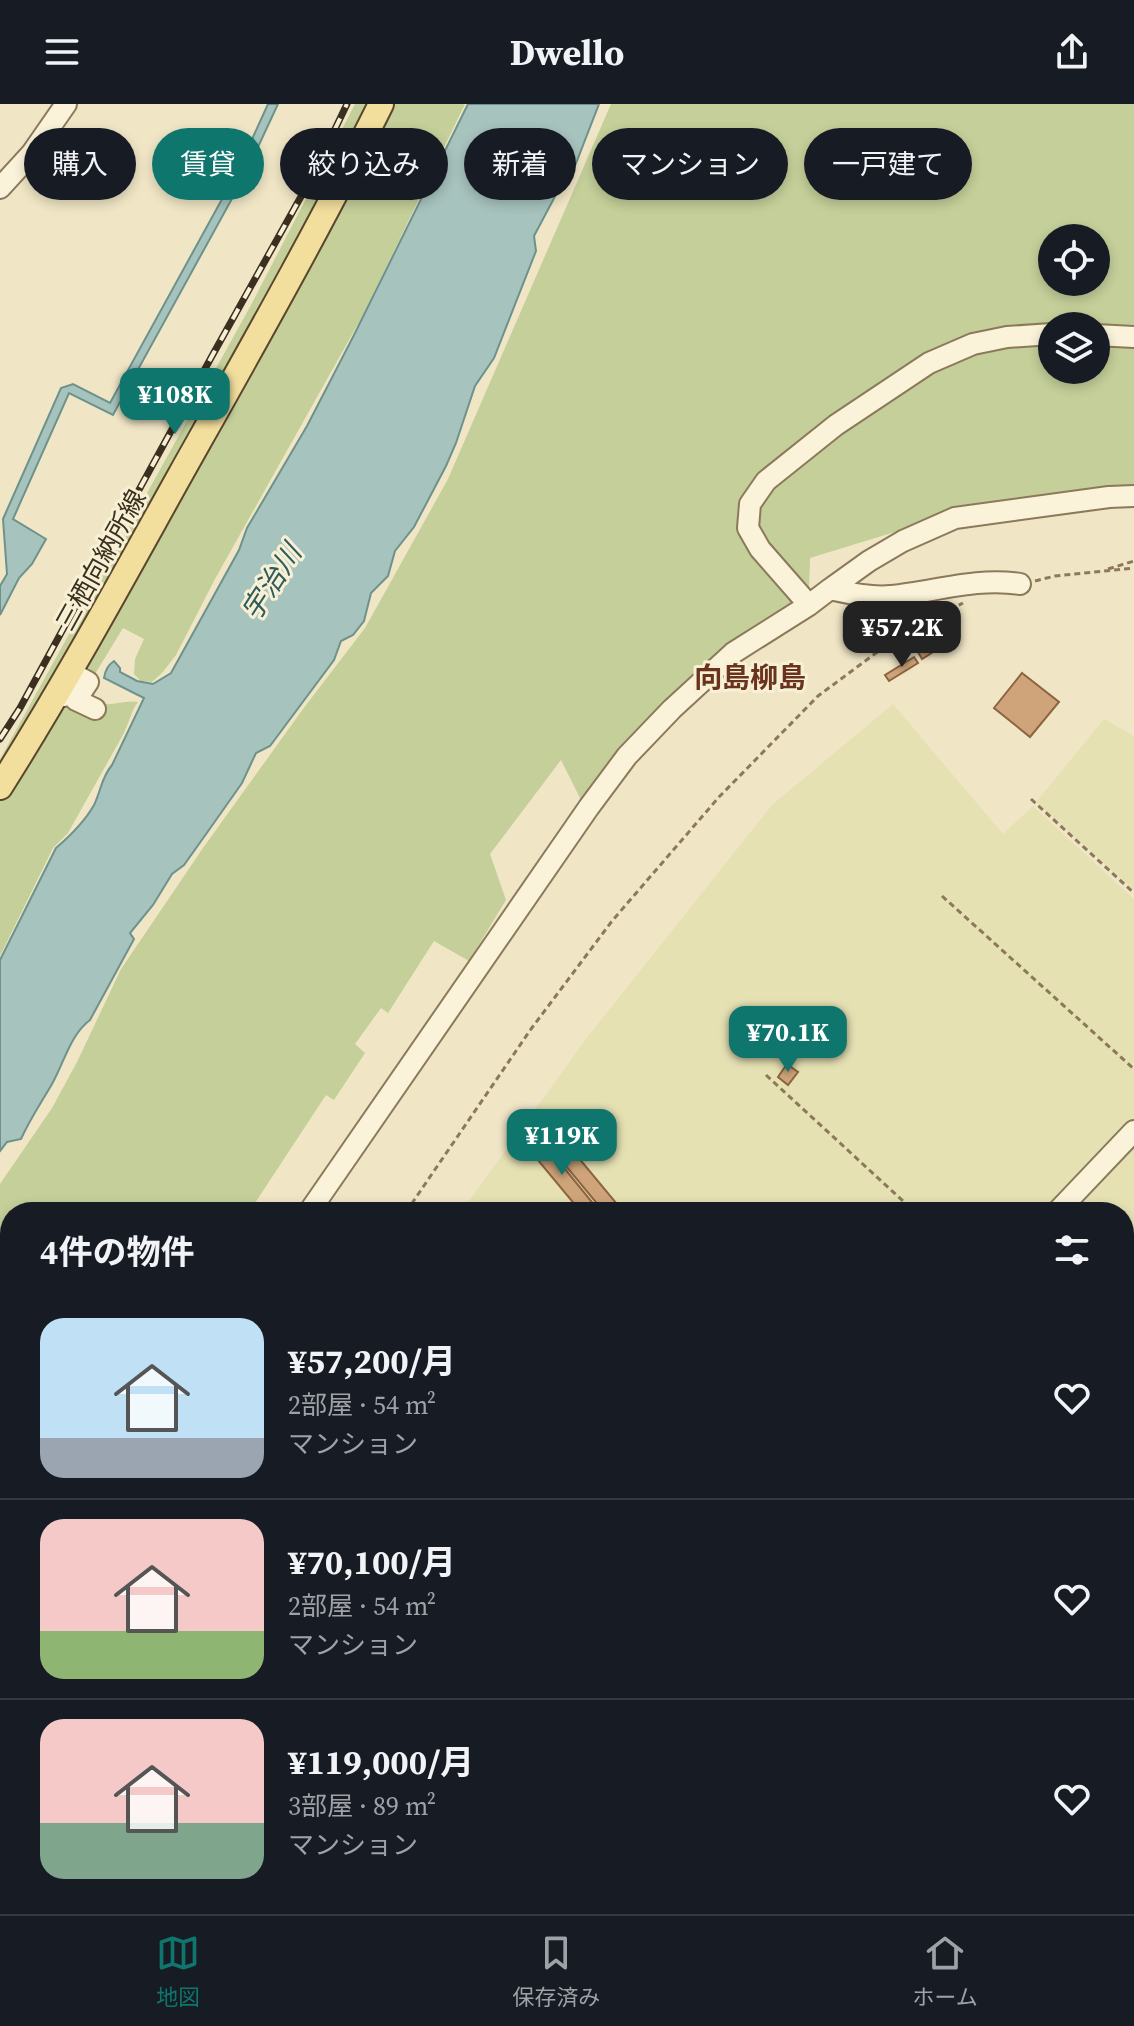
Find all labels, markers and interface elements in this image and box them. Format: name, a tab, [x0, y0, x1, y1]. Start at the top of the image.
text: Dwello	[510, 28, 624, 77]
icon: menu	[40, 30, 84, 74]
icon: share	[1050, 30, 1094, 74]
chip: 購入	[24, 128, 136, 200]
chip: 賃貸	[152, 128, 264, 200]
chip: 絞り込み	[280, 128, 448, 200]
chip: 新着	[464, 128, 576, 200]
chip: マンション	[592, 128, 788, 200]
chip: 一戸建て	[804, 128, 972, 200]
map controls	[1038, 224, 1110, 384]
button: locate	[1038, 224, 1110, 296]
button: layers	[1038, 312, 1110, 384]
pin: ¥108K	[119, 368, 231, 436]
text: ¥108K	[138, 376, 212, 412]
street label: 三栖向納所線	[47, 483, 155, 637]
water label: 宇治川	[232, 534, 311, 628]
pin: ¥57.2K	[837, 601, 967, 669]
text: ¥57.2K	[861, 609, 943, 645]
district label: 向島柳島	[694, 658, 806, 696]
pin: ¥70.1K	[723, 1006, 853, 1074]
text: ¥70.1K	[747, 1014, 829, 1050]
pin: ¥119K	[506, 1109, 618, 1177]
text: ¥119K	[525, 1117, 599, 1153]
icon: filters	[1050, 1228, 1094, 1272]
text: 4件の物件	[40, 1229, 194, 1275]
text: ¥57,200/月	[288, 1338, 456, 1384]
icon: home	[104, 1350, 200, 1446]
icon: heart	[1050, 1376, 1094, 1420]
text: 2部屋 · 54 m²	[288, 1387, 436, 1423]
text: マンション	[288, 1426, 418, 1462]
text: ¥70,100/月	[288, 1539, 456, 1585]
icon: home	[104, 1551, 200, 1647]
icon: heart	[1050, 1577, 1094, 1621]
text: 2部屋 · 54 m²	[288, 1588, 436, 1624]
text: マンション	[288, 1627, 418, 1663]
text: ¥119,000/月	[288, 1739, 474, 1785]
icon: home	[104, 1751, 200, 1847]
icon: heart	[1050, 1777, 1094, 1821]
text: 3部屋 · 89 m²	[288, 1788, 436, 1824]
text: マンション	[288, 1827, 418, 1863]
tab: 地図	[156, 1931, 200, 2012]
tab: 保存済み	[512, 1931, 600, 2012]
tab: ホーム	[913, 1931, 978, 2012]

